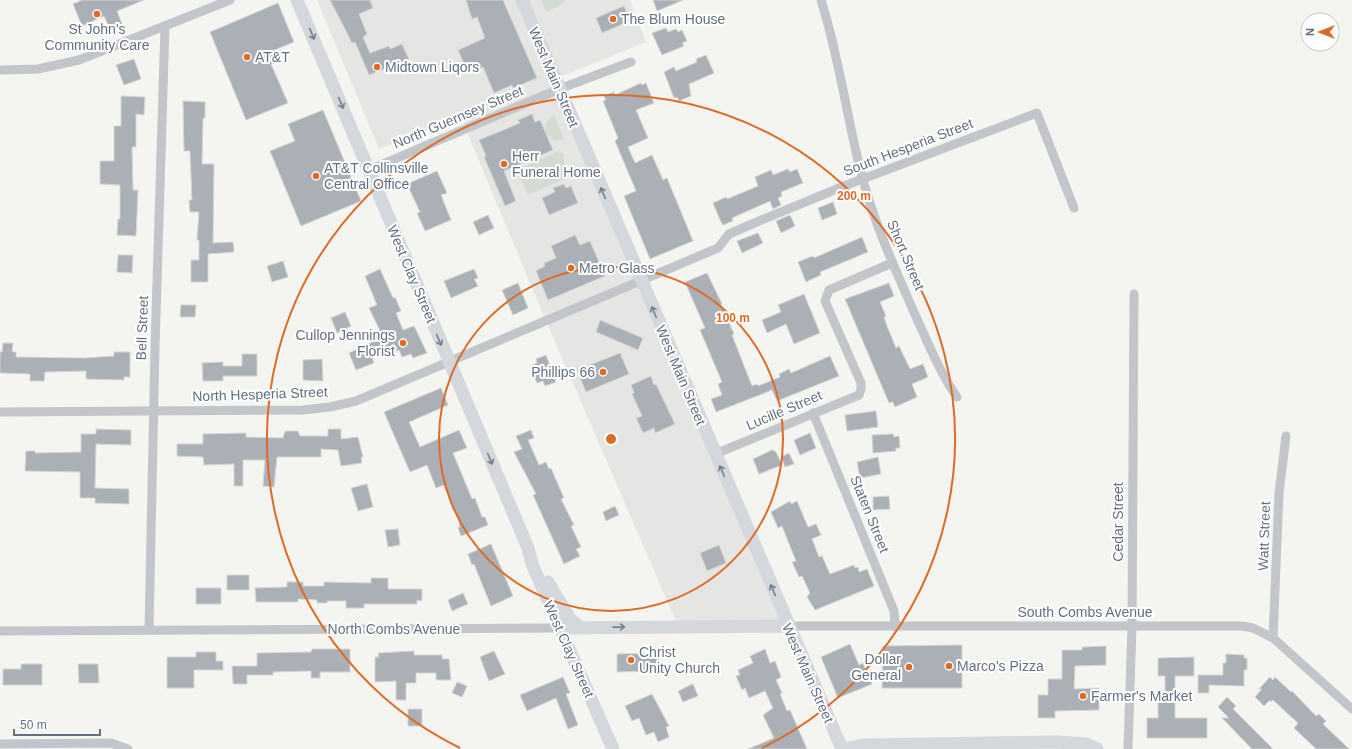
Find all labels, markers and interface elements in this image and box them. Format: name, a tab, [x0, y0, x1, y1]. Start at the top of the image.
marker: St John's Community Care	[92, 9, 102, 19]
place label: The Blum House	[621, 11, 725, 27]
north arrow	[1300, 12, 1340, 52]
marker: The Blum House	[608, 14, 618, 24]
place label: St John's Community Care	[44, 21, 150, 53]
street label: West Main Street	[526, 25, 582, 130]
one-way arrow	[308, 27, 316, 39]
text: N	[1304, 28, 1316, 36]
place label: AT&T	[255, 49, 290, 65]
marker: AT&T	[242, 52, 252, 62]
place label: Midtown Liqors	[385, 59, 479, 75]
marker: Midtown Liqors	[372, 62, 382, 72]
street label: North Guernsey Street	[390, 82, 526, 152]
one-way arrow	[337, 97, 345, 109]
street label: South Hesperia Street	[841, 115, 975, 179]
place label: Herr Funeral Home	[512, 148, 601, 180]
marker: Herr Funeral Home	[499, 159, 509, 169]
place label: AT&T Collinsville Central Office	[324, 160, 429, 192]
marker: AT&T Collinsville Central Office	[311, 171, 321, 181]
one-way arrow	[599, 187, 607, 199]
text: 200 m	[837, 189, 871, 203]
street label: Short Street	[884, 217, 928, 293]
street label: West Clay Street	[384, 223, 440, 325]
place label: Metro Glass	[579, 260, 654, 276]
marker: Metro Glass	[566, 263, 576, 273]
street label: Bell Street	[133, 295, 151, 361]
one-way arrow	[650, 307, 657, 319]
text: 100 m	[716, 311, 750, 325]
street label: West Main Street	[653, 323, 709, 428]
place label: Cullop Jennings Florist	[295, 327, 395, 359]
one-way arrow	[436, 333, 444, 345]
marker: Cullop Jennings Florist	[398, 338, 408, 348]
place label: Phillips 66	[531, 364, 595, 380]
marker: Phillips 66	[598, 367, 608, 377]
street label: North Hesperia Street	[192, 384, 328, 404]
street label: Lucille Street	[744, 387, 824, 433]
centre of rings	[604, 432, 618, 446]
one-way arrow	[487, 453, 495, 465]
one-way arrow	[717, 465, 725, 477]
street label: Staten Street	[847, 473, 893, 555]
street label: Cedar Street	[1110, 482, 1126, 562]
street label: Watt Street	[1255, 501, 1273, 571]
one-way arrow	[768, 585, 776, 597]
street label: West Clay Street	[540, 598, 598, 700]
street label: South Combs Avenue	[1017, 604, 1153, 620]
street label: North Combs Avenue	[328, 621, 461, 637]
street label: West Main Street	[779, 621, 837, 725]
one-way arrow	[612, 623, 625, 631]
place label: Christ Unity Church	[639, 644, 720, 676]
place label: Dollar General	[851, 651, 901, 683]
marker: Christ Unity Church	[626, 655, 636, 665]
place label: Marco's Pizza	[957, 658, 1044, 674]
marker: Marco's Pizza	[944, 661, 954, 671]
marker: Dollar General	[904, 662, 914, 672]
place label: Farmer's Market	[1091, 688, 1193, 704]
marker: Farmer's Market	[1078, 691, 1088, 701]
scale bar	[14, 711, 100, 737]
text: 50 m	[20, 718, 47, 732]

